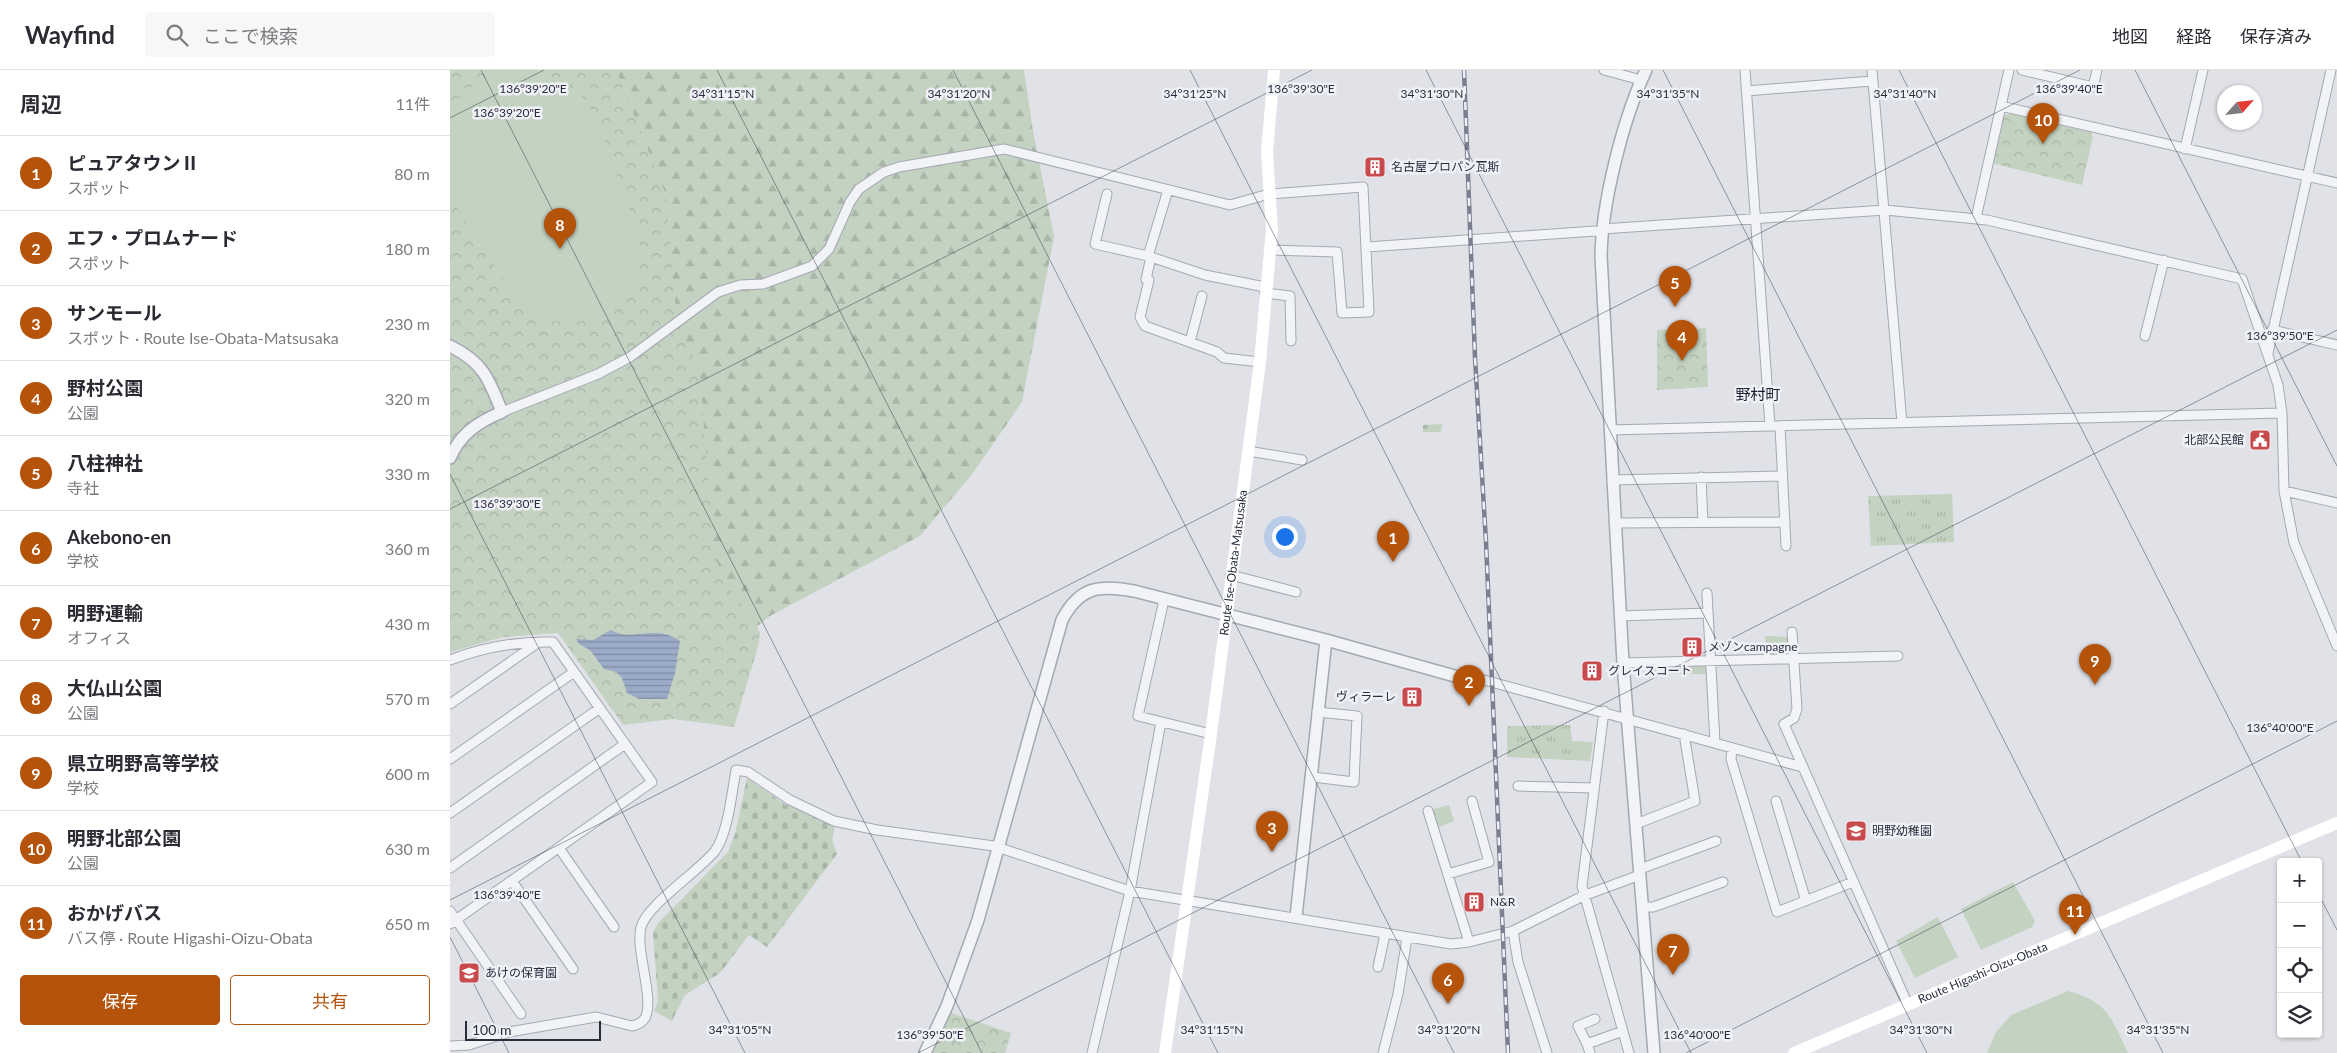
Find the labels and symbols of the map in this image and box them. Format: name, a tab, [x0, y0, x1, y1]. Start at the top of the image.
text: 136°39'20"E	[499, 81, 567, 96]
text: 136°39'30"E	[1267, 81, 1335, 96]
text: 136°39'40"E	[2035, 81, 2103, 96]
north arrow	[2217, 85, 2262, 130]
text: 34°31'15"N	[692, 86, 754, 101]
text: 34°31'20"N	[928, 86, 990, 101]
text: 34°31'25"N	[1164, 86, 1226, 101]
text: 34°31'30"N	[1401, 86, 1463, 101]
text: 34°31'35"N	[1637, 86, 1699, 101]
text: 34°31'40"N	[1874, 86, 1936, 101]
pin: 10	[2027, 103, 2059, 144]
text: 136°39'20"E	[473, 105, 541, 120]
building icon: 名古屋プロパン瓦斯	[1363, 155, 1387, 179]
place label: 名古屋プロパン瓦斯	[1391, 159, 1500, 174]
pin: 8	[544, 208, 576, 249]
pin: 5	[1659, 266, 1691, 307]
pin: 4	[1666, 320, 1698, 361]
text: 136°39'50"E	[2246, 328, 2314, 343]
district label: 野村町	[1735, 385, 1781, 403]
public building icon: 北部公民館	[2248, 428, 2272, 452]
place label: 北部公民館	[2184, 432, 2244, 447]
street label: Route Ise-Obata-Matsusaka	[1216, 489, 1250, 636]
text: 136°39'30"E	[473, 496, 541, 511]
pin: 1	[1377, 521, 1409, 562]
your location	[1272, 524, 1298, 550]
building icon: メゾンcampagne	[1680, 635, 1704, 659]
place label: メゾンcampagne	[1708, 639, 1798, 654]
pin: 9	[2079, 644, 2111, 685]
building icon: グレイスコート	[1580, 659, 1604, 683]
place label: グレイスコート	[1608, 663, 1692, 678]
pin: 2	[1453, 665, 1485, 706]
building icon: ヴィラーレ	[1400, 685, 1424, 709]
place label: ヴィラーレ	[1336, 689, 1396, 704]
text: 136°40'00"E	[2246, 720, 2314, 735]
pin: 3	[1256, 811, 1288, 852]
school or university icon: 明野幼稚園	[1844, 819, 1868, 843]
place label: 明野幼稚園	[1872, 823, 1932, 838]
text: 136°39'40"E	[473, 887, 541, 902]
building icon: N&R	[1462, 890, 1486, 914]
place label: N&R	[1490, 894, 1516, 909]
pin: 11	[2059, 894, 2091, 935]
pin: 7	[1657, 934, 1689, 975]
street label: Route Higashi-Oizu-Obata	[1916, 939, 2050, 1007]
school or university icon: あけの保育園	[457, 961, 481, 985]
pin: 6	[1432, 963, 1464, 1004]
place label: あけの保育園	[485, 965, 557, 980]
scale bar	[465, 1018, 601, 1041]
text: 34°31'05"N	[709, 1022, 771, 1037]
text: 34°31'15"N	[1181, 1022, 1243, 1037]
text: 34°31'20"N	[1418, 1022, 1480, 1037]
text: 34°31'30"N	[1890, 1022, 1952, 1037]
text: 34°31'35"N	[2127, 1022, 2189, 1037]
text: 136°39'50"E	[896, 1027, 964, 1042]
text: 136°40'00"E	[1663, 1027, 1731, 1042]

